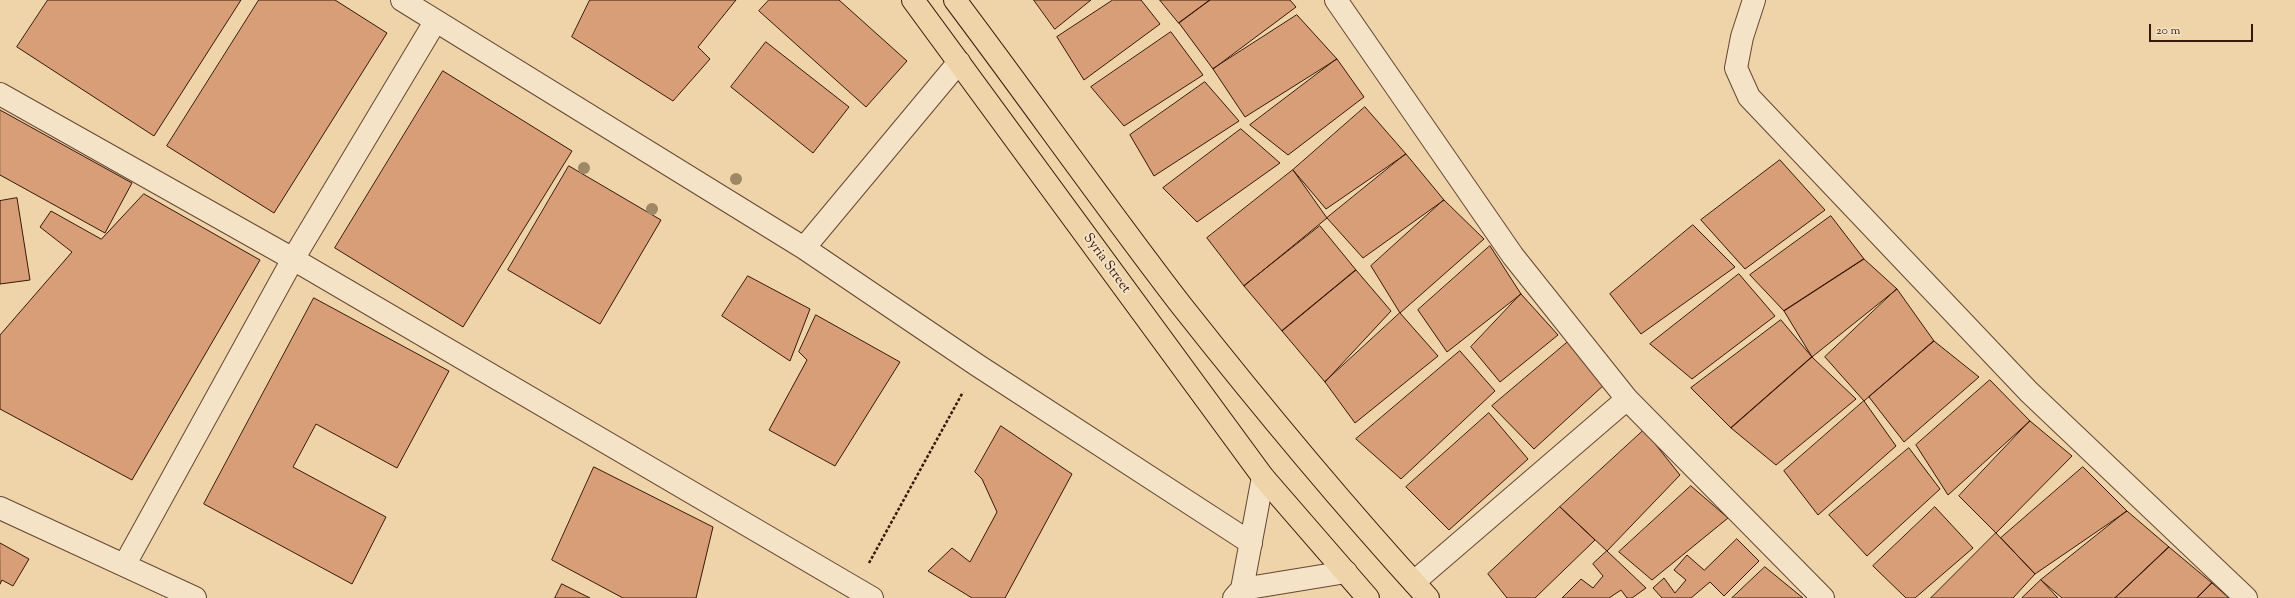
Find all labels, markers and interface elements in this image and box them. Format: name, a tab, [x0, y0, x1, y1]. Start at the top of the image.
scale bar	[2151, 16, 2255, 42]
text: 20 m	[2156, 22, 2180, 40]
street label: Syria Street	[1079, 231, 1133, 297]

